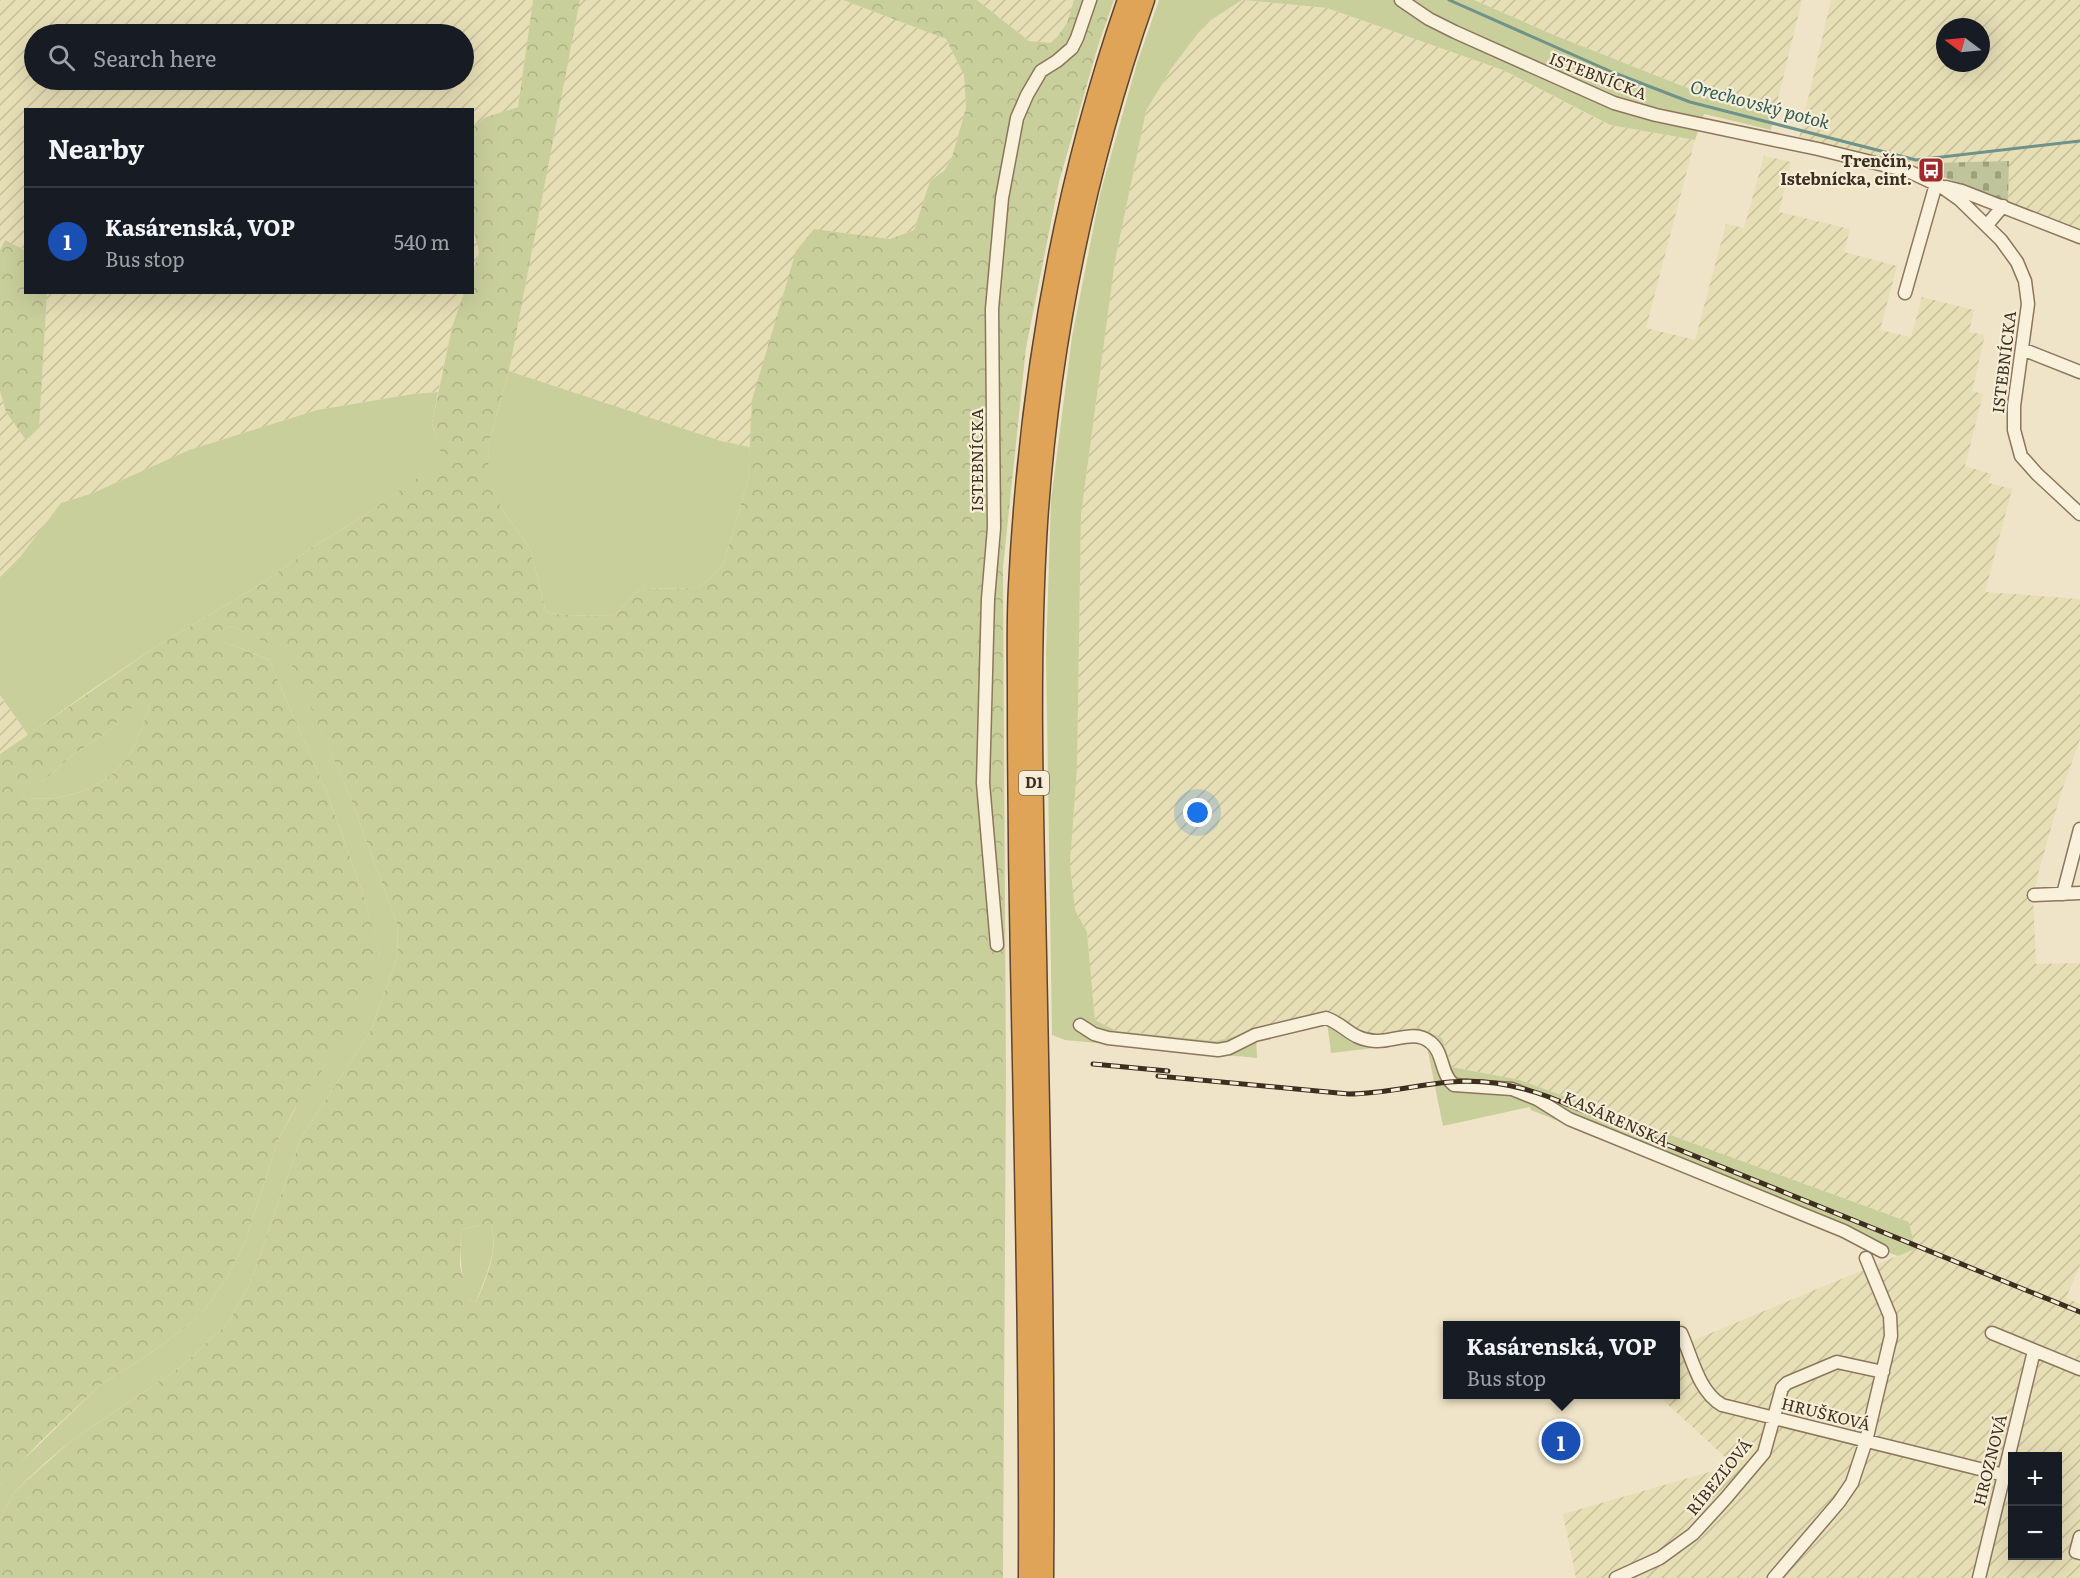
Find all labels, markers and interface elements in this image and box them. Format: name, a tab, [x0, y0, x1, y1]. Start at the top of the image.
north arrow	[1936, 18, 1990, 72]
search box	[24, 24, 474, 90]
icon: search	[45, 41, 78, 74]
text: Search here	[93, 41, 216, 74]
street label: ISTEBNÍCKA	[1546, 45, 1651, 105]
water label: Orechovský potok	[1687, 72, 1833, 135]
text: Nearby	[48, 128, 144, 167]
place label: Trenčín, Istebnícka, cint.	[1780, 148, 1912, 190]
bus stop icon: Trenčín, Istebnícka, cint.	[1916, 155, 1946, 185]
text: Kasárenská, VOP	[105, 210, 295, 243]
text: 1	[63, 226, 72, 256]
text: 540 m	[394, 226, 450, 256]
text: Bus stop	[105, 243, 185, 273]
street label: ISTEBNÍCKA	[1985, 309, 2021, 415]
street label: ISTEBNÍCKA	[964, 408, 988, 512]
road number: D1	[1019, 771, 1049, 795]
your location	[1183, 798, 1212, 827]
street label: KASÁRENSKÁ	[1560, 1084, 1673, 1152]
popup	[1443, 1321, 1680, 1399]
text: Kasárenská, VOP	[1467, 1329, 1656, 1362]
text: Bus stop	[1467, 1362, 1546, 1392]
street label: HRUŠKOVÁ	[1779, 1390, 1874, 1436]
street label: HROZNOVÁ	[1966, 1411, 2012, 1508]
pin: 1	[1542, 1418, 1580, 1464]
street label: RÍBEZĽOVÁ	[1680, 1433, 1757, 1520]
map controls	[2008, 1452, 2062, 1560]
button: +	[2008, 1452, 2062, 1506]
button: −	[2008, 1506, 2062, 1560]

